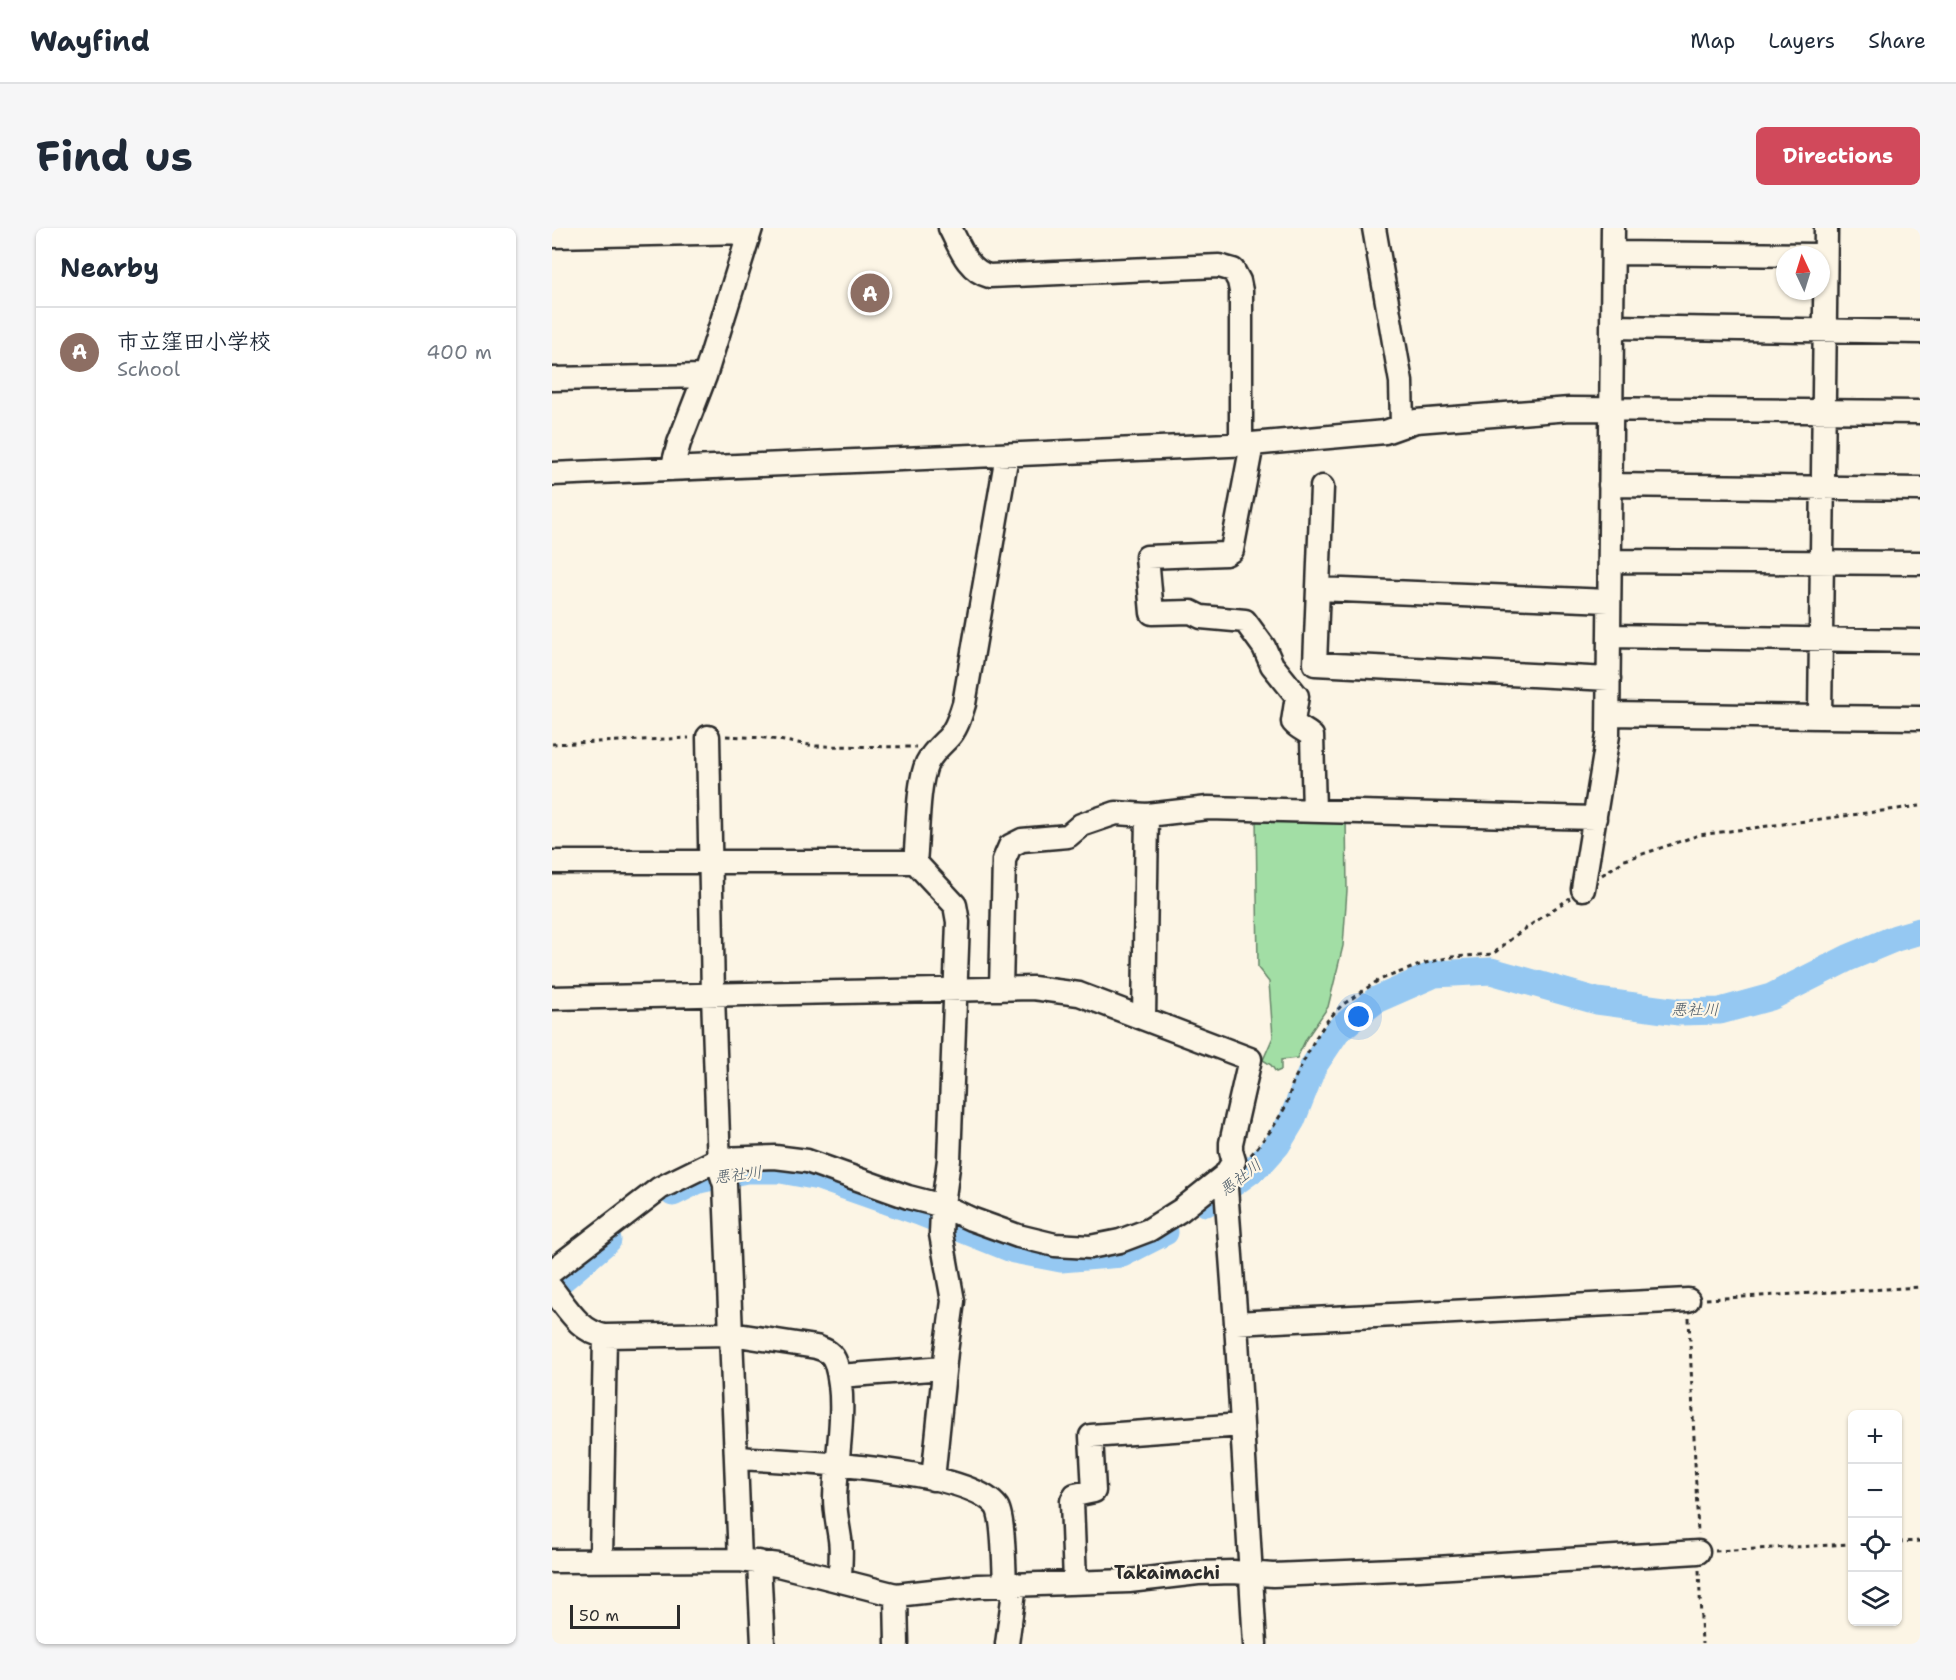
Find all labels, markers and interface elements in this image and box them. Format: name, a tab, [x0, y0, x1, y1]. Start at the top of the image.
text: Wayfind	[30, 22, 150, 60]
text: Map	[1690, 27, 1735, 55]
text: Layers	[1768, 27, 1835, 55]
text: Share	[1868, 27, 1926, 55]
button: Directions	[1756, 127, 1920, 185]
text: Find us	[36, 128, 193, 184]
north arrow	[1776, 246, 1830, 300]
text: Nearby	[60, 250, 159, 285]
pin: A	[850, 270, 890, 316]
text: 市立窪田小学校	[117, 327, 271, 356]
text: A	[72, 339, 87, 365]
text: 400 m	[426, 339, 492, 365]
text: School	[117, 356, 180, 382]
water label: 悪社川	[1671, 999, 1719, 1020]
your location	[1344, 1002, 1373, 1031]
water label: 悪社川	[1215, 1154, 1266, 1200]
water label: 悪社川	[713, 1161, 763, 1188]
map controls	[1848, 1410, 1902, 1626]
button: +	[1848, 1410, 1902, 1464]
button: −	[1848, 1464, 1902, 1518]
button: locate	[1848, 1518, 1902, 1572]
district label: Takaimachi	[1114, 1561, 1220, 1585]
button: layers	[1848, 1572, 1902, 1626]
scale bar	[570, 1602, 680, 1630]
text: 50 m	[579, 1605, 619, 1626]

